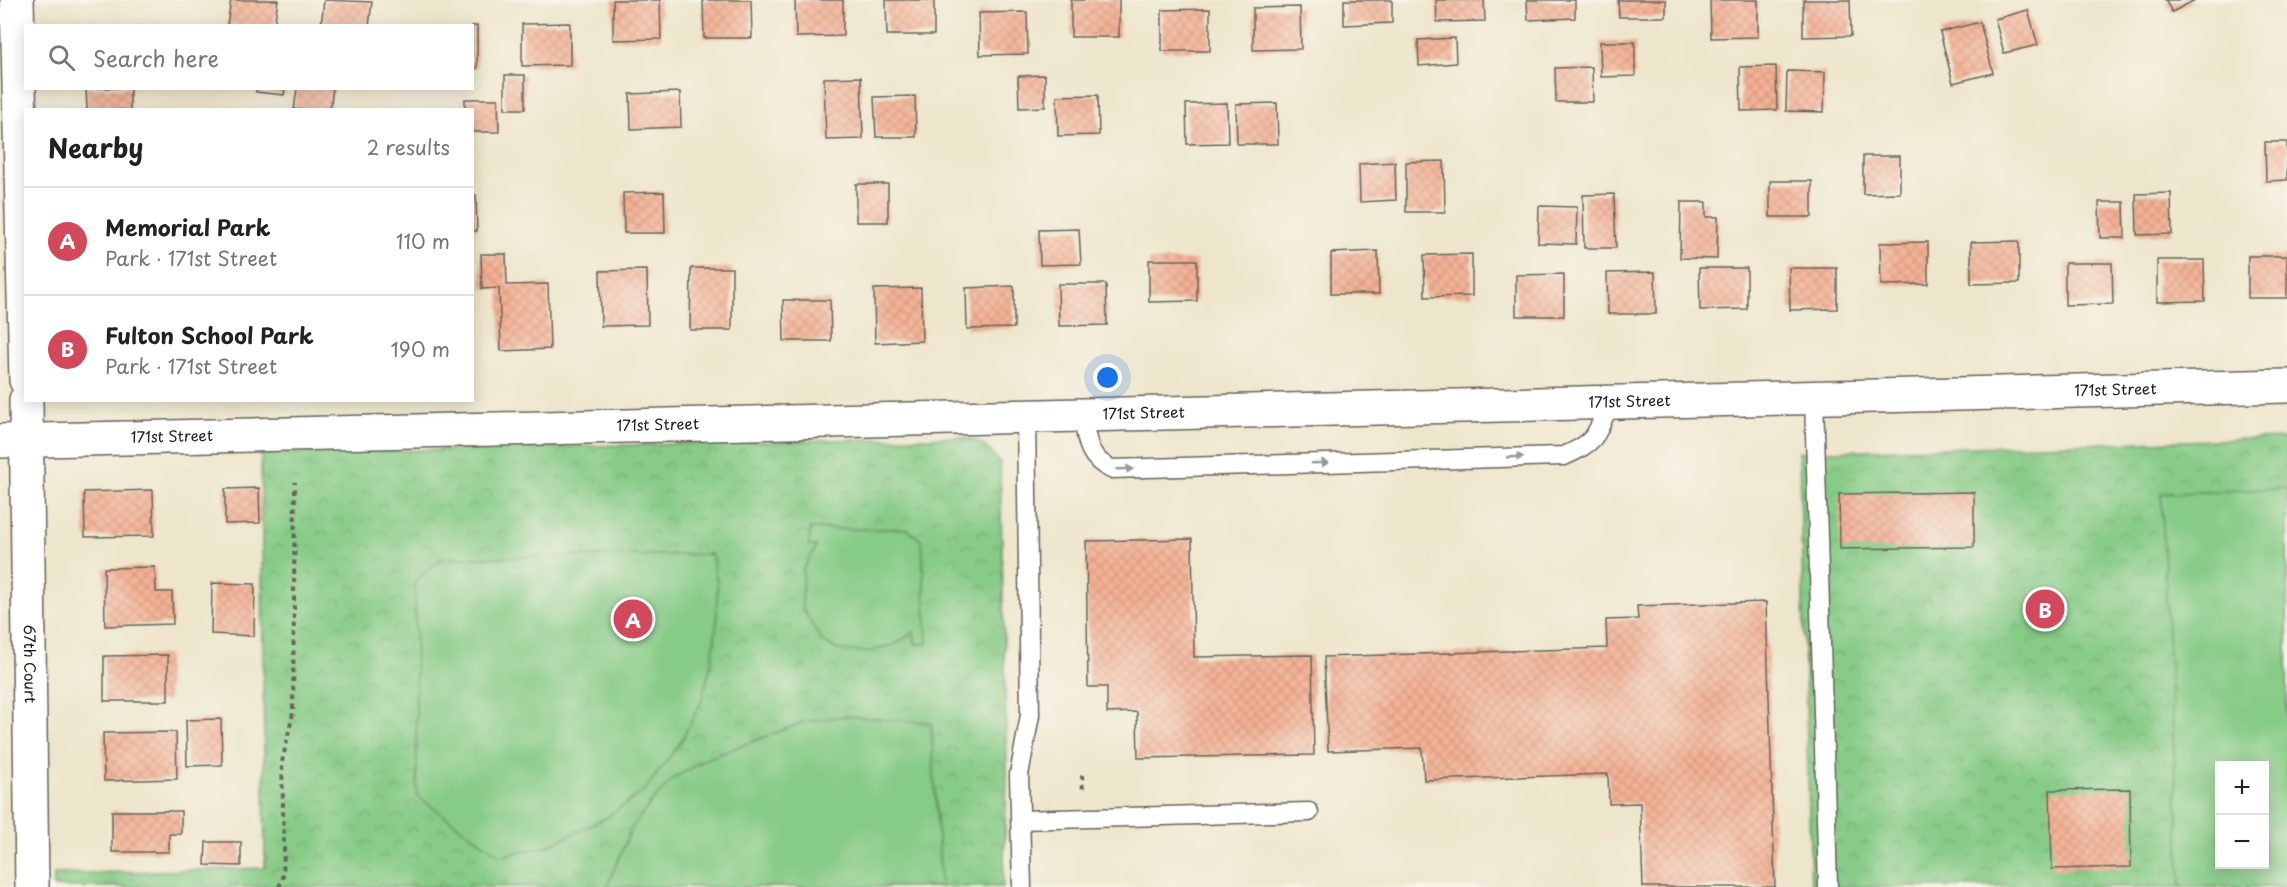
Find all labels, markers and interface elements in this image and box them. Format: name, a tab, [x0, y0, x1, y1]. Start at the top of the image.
search box	[24, 24, 474, 90]
icon: search	[45, 41, 78, 74]
text: Search here	[93, 41, 219, 74]
text: Nearby	[48, 128, 143, 167]
text: 2 results	[367, 132, 450, 162]
text: Memorial Park	[105, 210, 270, 243]
text: A	[60, 226, 75, 256]
text: 110 m	[396, 226, 450, 256]
text: Park · 171st Street	[105, 243, 277, 273]
text: Fulton School Park	[105, 318, 314, 351]
text: B	[61, 334, 74, 364]
text: 190 m	[391, 334, 450, 364]
text: Park · 171st Street	[105, 351, 277, 381]
your location	[1093, 363, 1122, 392]
street label: 171st Street	[2074, 376, 2157, 401]
street label: 171st Street	[1588, 388, 1671, 413]
street label: 171st Street	[1102, 400, 1185, 424]
street label: 171st Street	[616, 411, 699, 436]
street label: 171st Street	[131, 423, 213, 448]
one-way arrow	[1506, 453, 1525, 462]
one-way arrow	[1311, 459, 1330, 468]
one-way arrow	[1116, 464, 1135, 474]
pin: B	[2026, 586, 2064, 632]
pin: A	[614, 596, 652, 642]
street label: 67th Court	[19, 625, 43, 703]
map controls	[2215, 761, 2269, 869]
button: +	[2215, 761, 2269, 815]
button: −	[2215, 815, 2269, 869]

